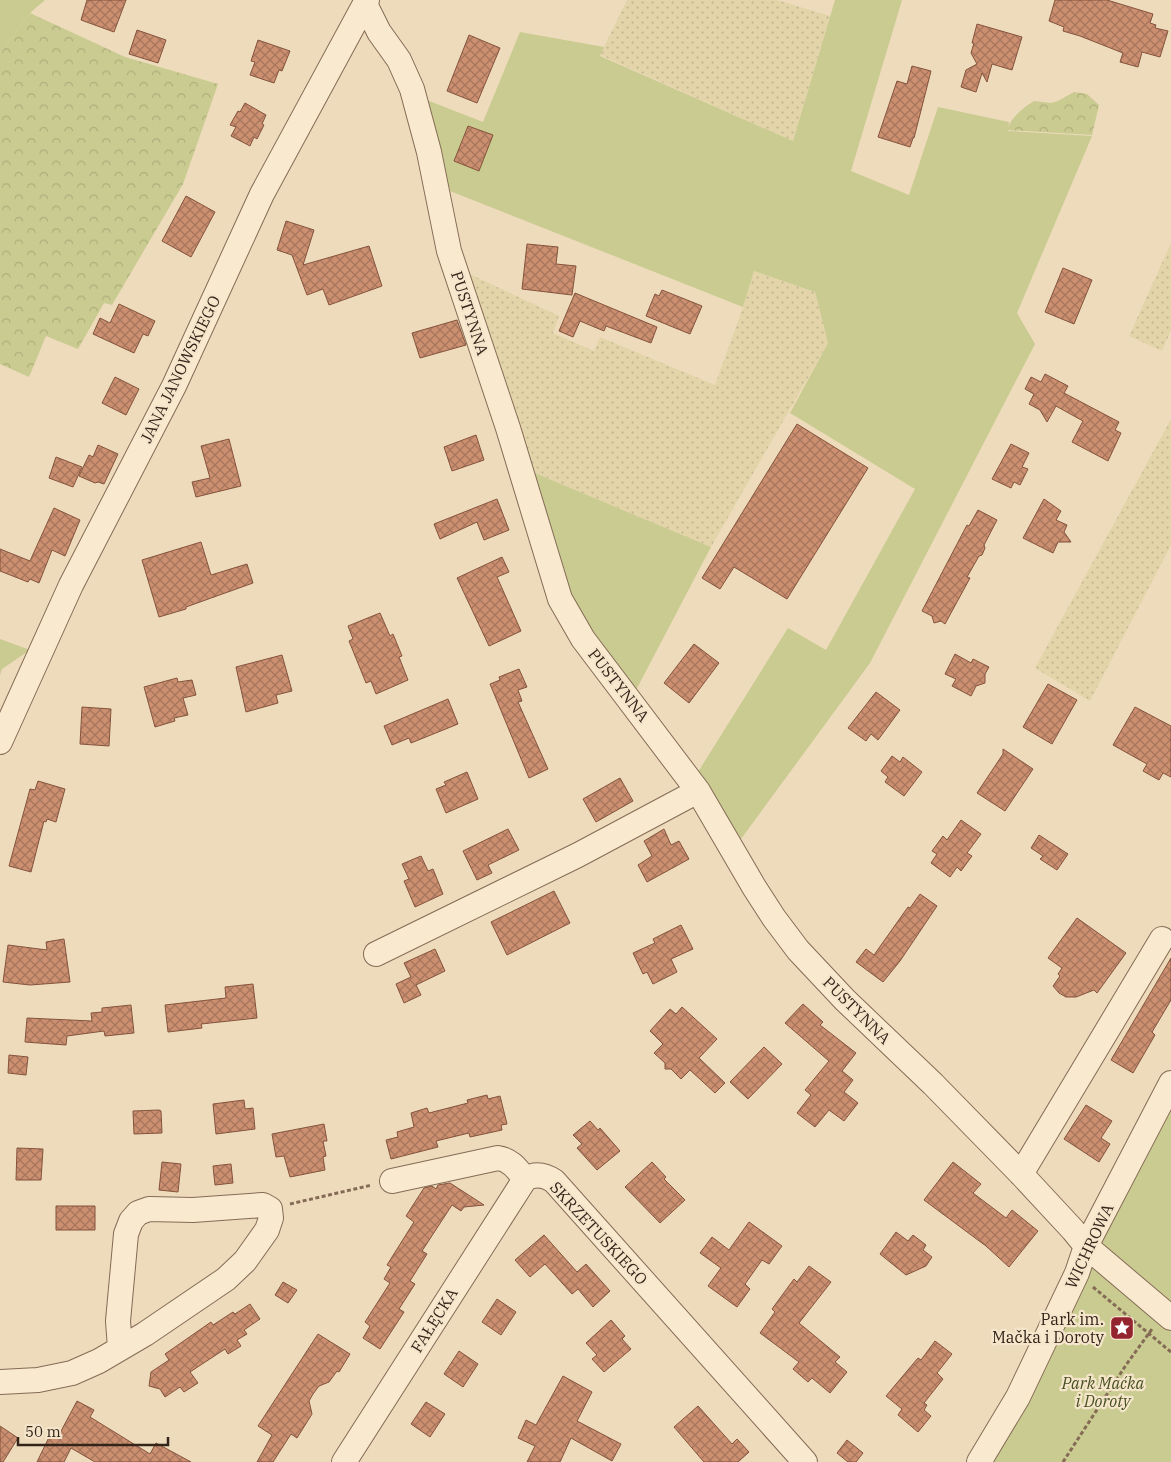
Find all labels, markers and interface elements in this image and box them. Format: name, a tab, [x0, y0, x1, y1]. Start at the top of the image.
street label: PUSTYNNA	[447, 268, 493, 358]
street label: JANA JANOWSKIEGO	[136, 292, 224, 446]
street label: PUSTYNNA	[584, 644, 654, 726]
street label: PUSTYNNA	[819, 972, 895, 1048]
street label: SKRZETUSKIEGO	[546, 1177, 652, 1289]
street label: WICHROWA	[1061, 1200, 1117, 1292]
street label: FAŁĘCKA	[406, 1284, 462, 1356]
place label: Park im. Mačka i Doroty	[992, 1309, 1104, 1347]
place icon: Park im. Mačka i Doroty	[1109, 1315, 1135, 1341]
park label: Park Maćka i Doroty	[1061, 1373, 1144, 1411]
scale bar	[18, 1414, 168, 1446]
text: 50 m	[25, 1422, 61, 1441]

